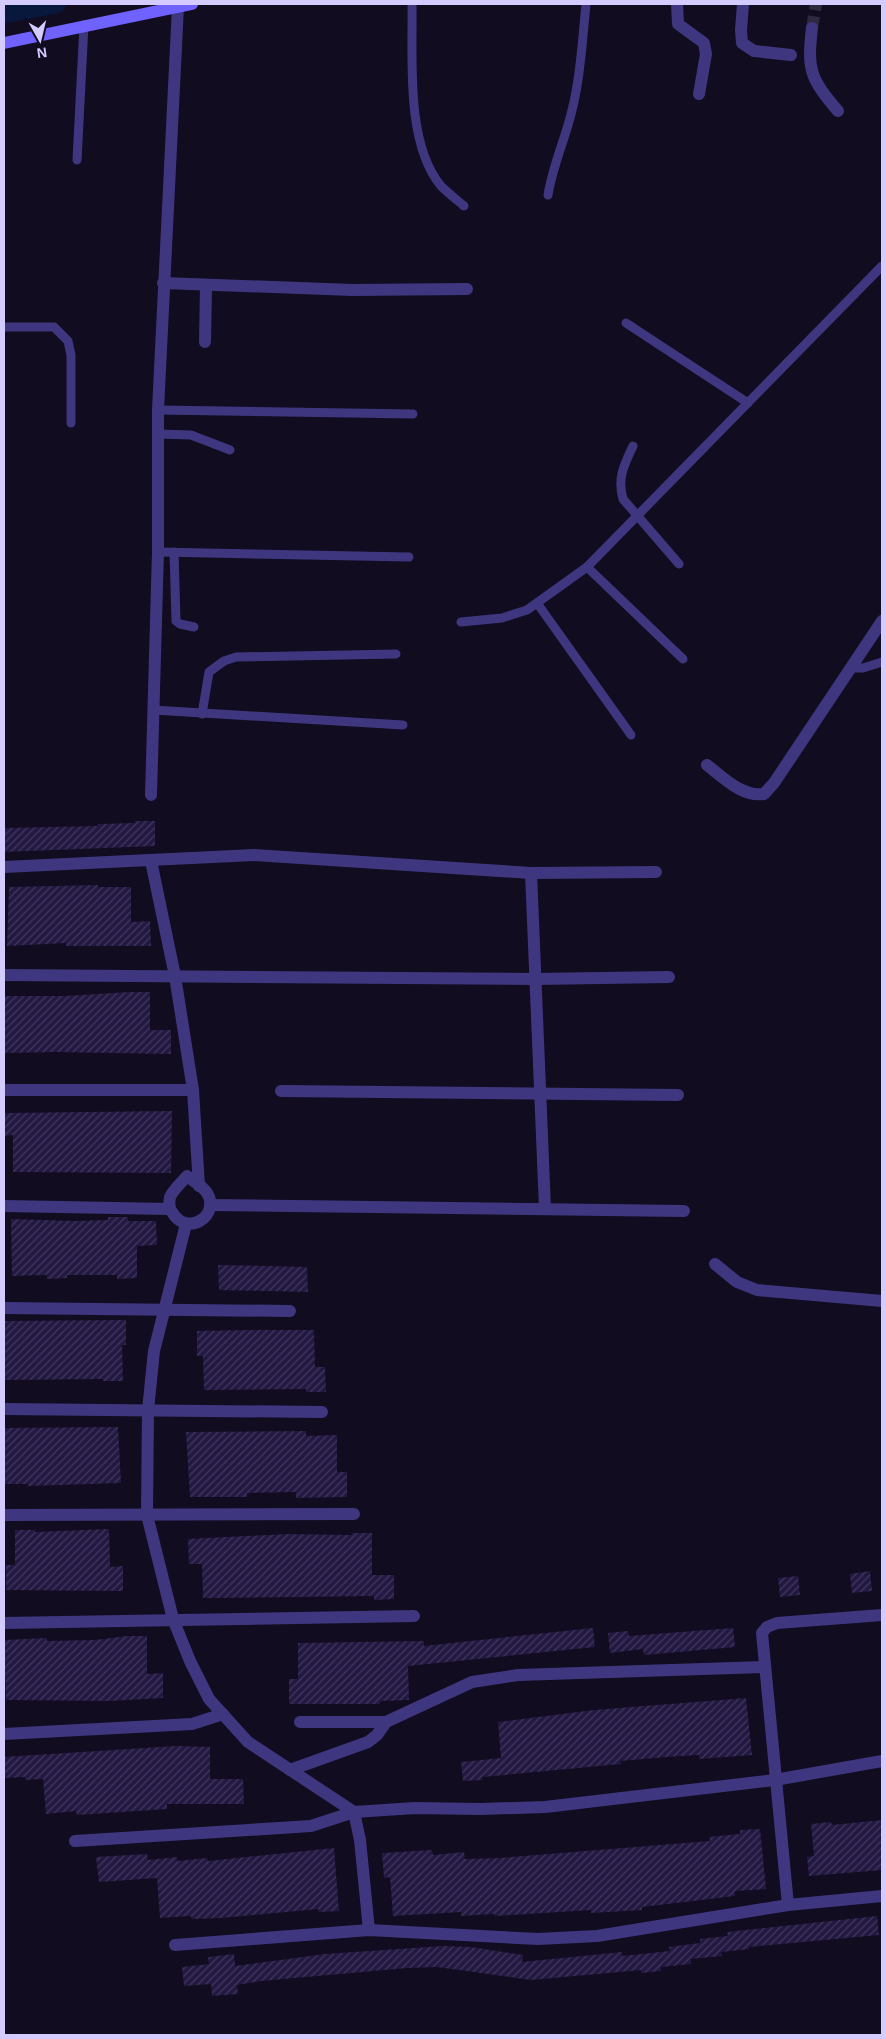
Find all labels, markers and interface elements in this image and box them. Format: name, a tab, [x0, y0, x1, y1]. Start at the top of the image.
north arrow	[15, 15, 65, 65]
text: N	[36, 44, 48, 62]

